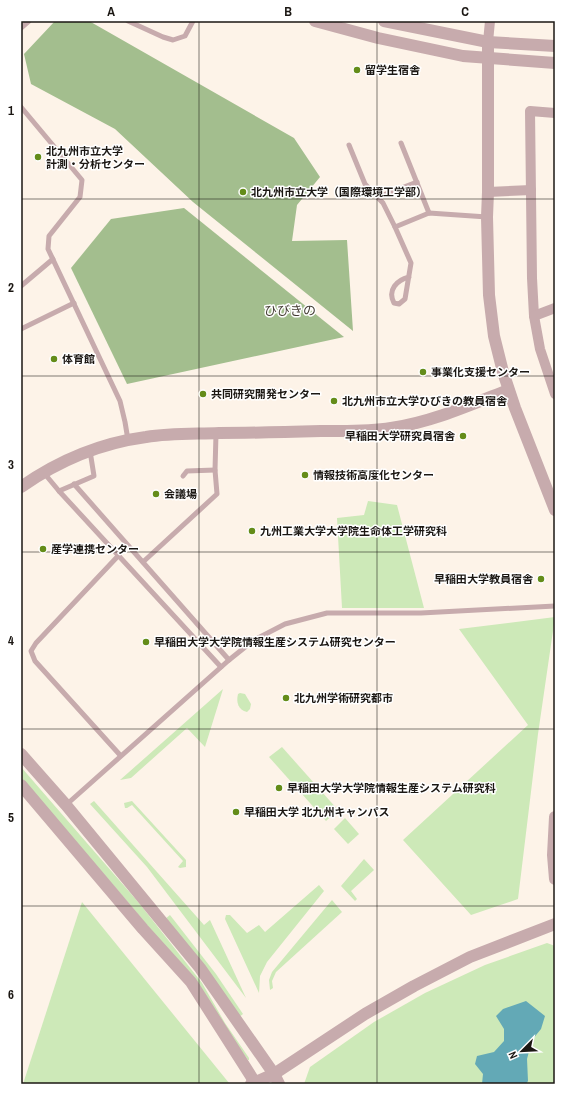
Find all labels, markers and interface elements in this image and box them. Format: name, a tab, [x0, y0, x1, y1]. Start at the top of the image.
text: A	[107, 3, 115, 20]
text: B	[284, 3, 292, 20]
text: C	[461, 3, 469, 20]
place label: 留学生宿舎	[365, 63, 421, 77]
marker: 留学生宿舎	[352, 65, 362, 75]
text: 1	[8, 102, 14, 119]
place label: 北九州市立大学 計測・分析センター	[46, 144, 145, 171]
marker: 北九州市立大学 計測・分析センター	[33, 152, 43, 162]
place label: 北九州市立大学（国際環境工学部）	[251, 185, 427, 199]
marker: 北九州市立大学（国際環境工学部）	[238, 187, 248, 197]
text: 2	[8, 279, 14, 296]
district label: ひびきの	[264, 302, 316, 319]
place label: 体育館	[62, 352, 95, 366]
marker: 体育館	[49, 354, 59, 364]
place label: 事業化支援センター	[431, 365, 530, 379]
marker: 事業化支援センター	[418, 367, 428, 377]
place label: 共同研究開発センター	[211, 387, 321, 401]
marker: 共同研究開発センター	[198, 389, 208, 399]
place label: 北九州市立大学ひびきの教員宿舎	[342, 394, 508, 408]
marker: 北九州市立大学ひびきの教員宿舎	[329, 396, 339, 406]
place label: 早稲田大学研究員宿舎	[345, 429, 456, 443]
marker: 早稲田大学研究員宿舎	[458, 431, 468, 441]
text: 3	[8, 456, 14, 473]
place label: 情報技術高度化センター	[313, 468, 434, 482]
marker: 情報技術高度化センター	[300, 470, 310, 480]
place label: 会議場	[164, 487, 197, 501]
marker: 会議場	[151, 489, 161, 499]
place label: 九州工業大学大学院生命体工学研究科	[260, 524, 447, 538]
marker: 九州工業大学大学院生命体工学研究科	[247, 526, 257, 536]
place label: 産学連携センター	[51, 542, 139, 556]
marker: 産学連携センター	[38, 544, 48, 554]
place label: 早稲田大学教員宿舎	[434, 572, 534, 586]
marker: 早稲田大学教員宿舎	[536, 574, 546, 584]
text: 4	[8, 632, 14, 649]
place label: 早稲田大学大学院情報生産システム研究センター	[154, 635, 396, 649]
marker: 早稲田大学大学院情報生産システム研究センター	[141, 637, 151, 647]
place label: 北九州学術研究都市	[294, 691, 393, 705]
marker: 北九州学術研究都市	[281, 693, 291, 703]
place label: 早稲田大学大学院情報生産システム研究科	[287, 781, 496, 795]
marker: 早稲田大学大学院情報生産システム研究科	[274, 783, 284, 793]
place label: 早稲田大学 北九州キャンパス	[244, 805, 390, 819]
marker: 早稲田大学 北九州キャンパス	[231, 807, 241, 817]
text: 5	[8, 809, 14, 826]
text: 6	[8, 986, 14, 1003]
north arrow	[502, 1031, 542, 1071]
text: N	[505, 1049, 521, 1061]

